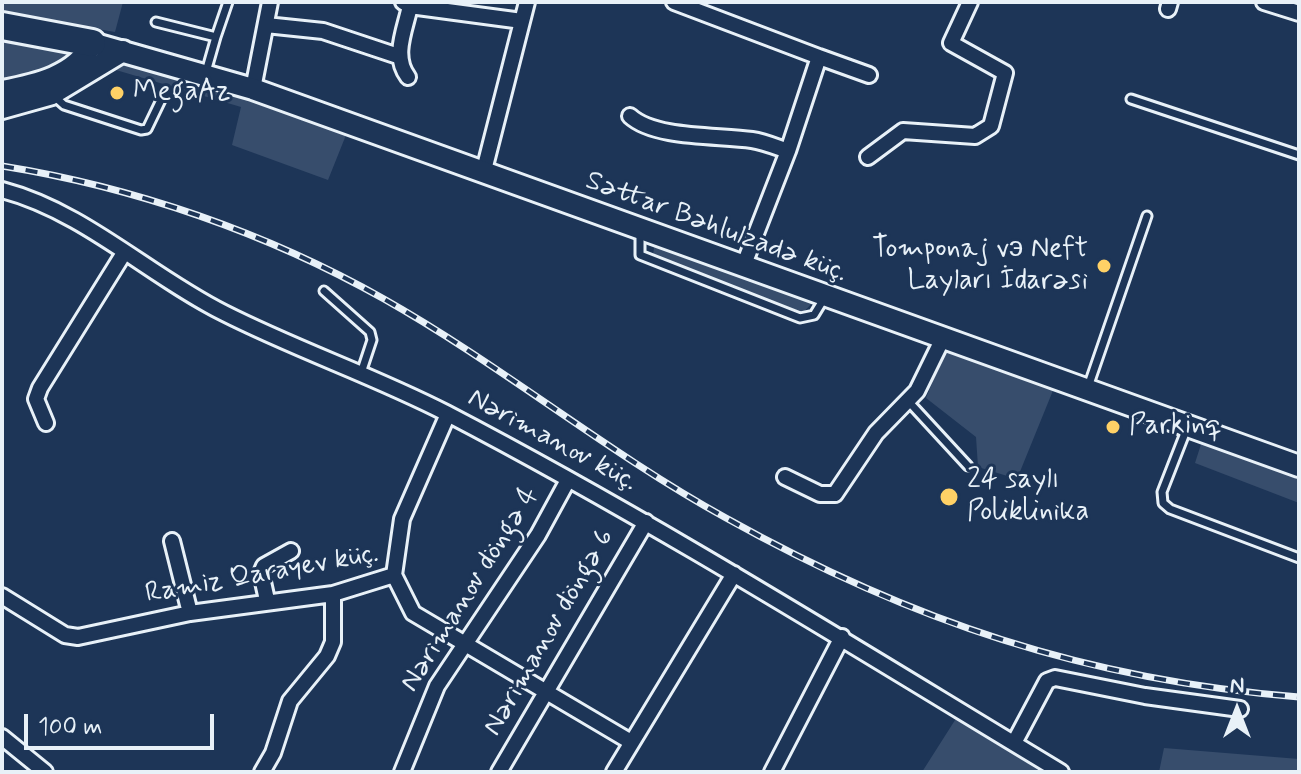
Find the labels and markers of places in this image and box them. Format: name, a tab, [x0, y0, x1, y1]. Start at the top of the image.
place label: MegaAz	[133, 76, 231, 110]
marker: MegaAz	[108, 84, 126, 102]
place label: Tomponaj vэ Neft Layları İdarəsi	[872, 233, 1088, 299]
marker: Tomponaj vэ Neft Layları İdarəsi	[1095, 257, 1113, 275]
place label: Parkinq	[1129, 410, 1221, 444]
marker: Parkinq	[1104, 418, 1122, 436]
place label: 24 saylı Poliklinika	[967, 464, 1089, 530]
marker: 24 saylı Poliklinika	[938, 486, 960, 508]

